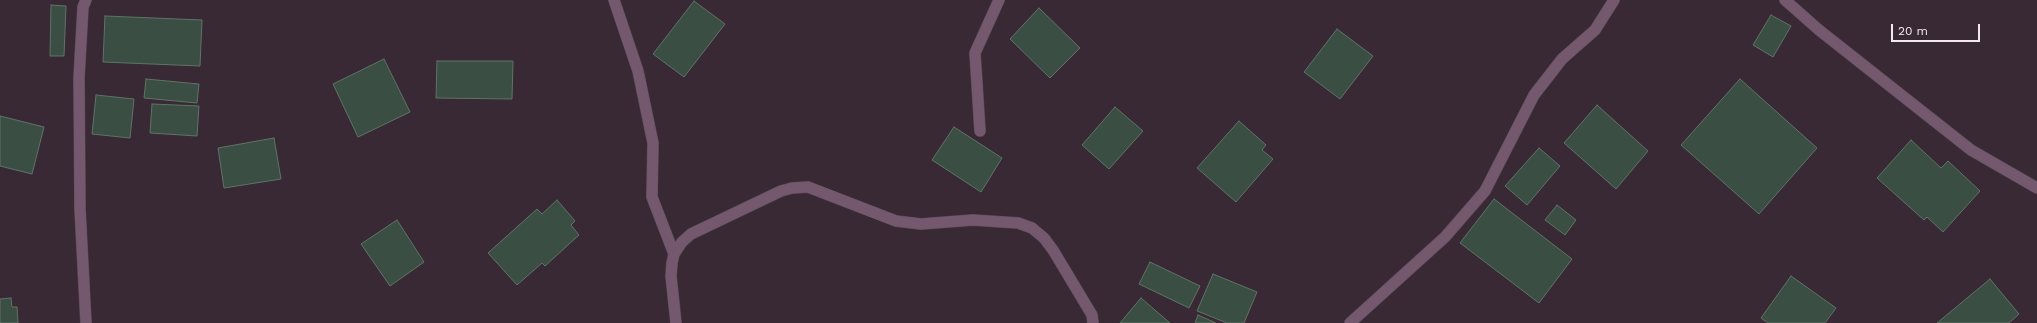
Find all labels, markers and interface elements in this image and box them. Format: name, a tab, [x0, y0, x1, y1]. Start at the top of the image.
scale bar	[1893, 16, 1982, 42]
text: 20 m	[1898, 24, 1928, 38]

